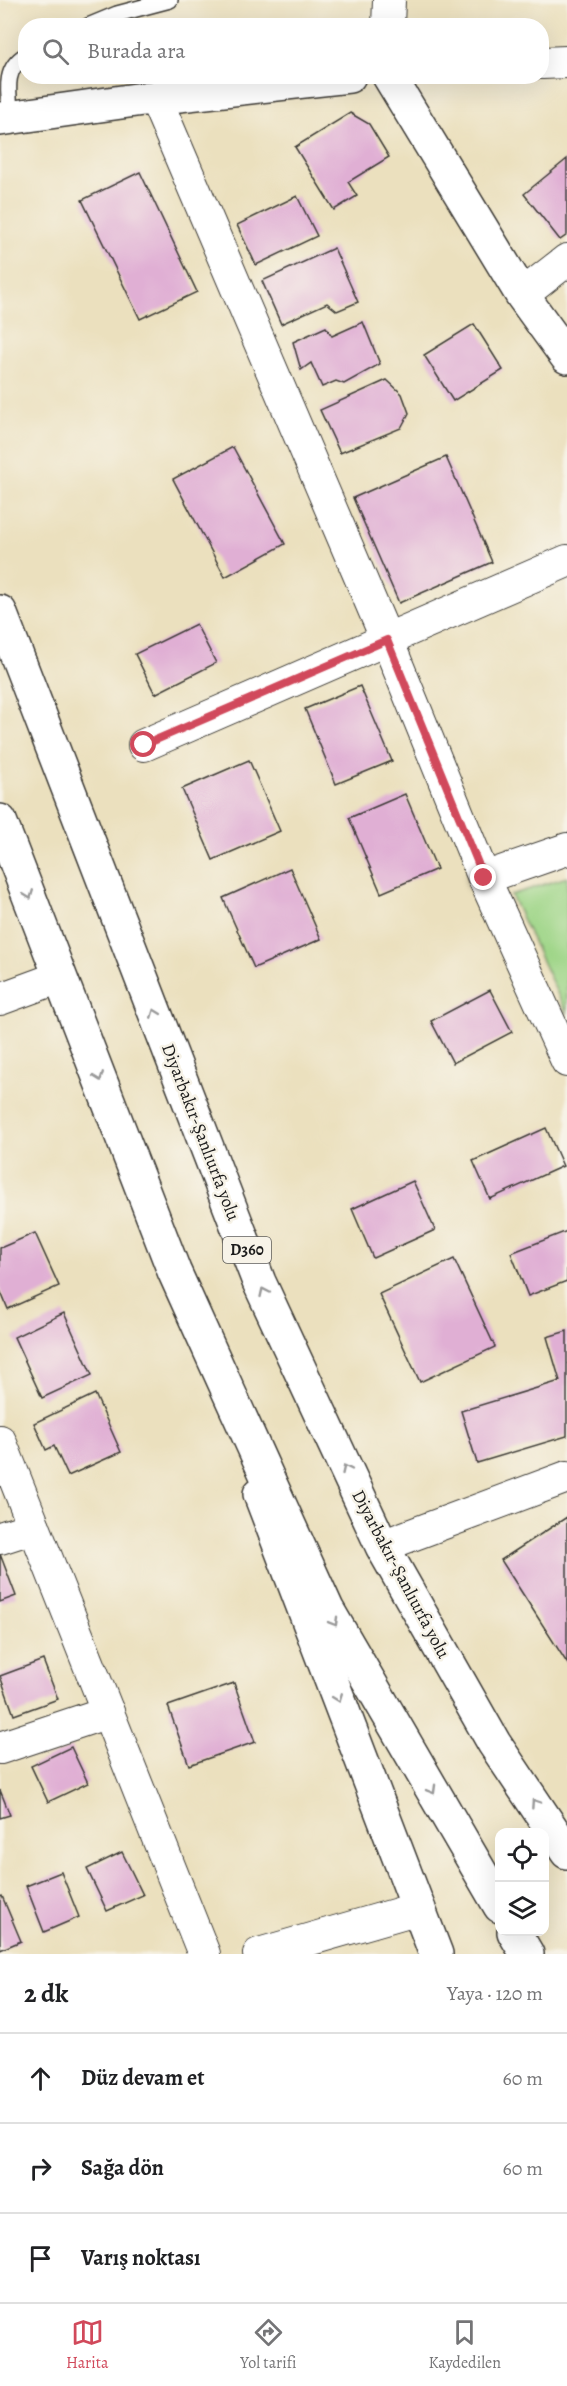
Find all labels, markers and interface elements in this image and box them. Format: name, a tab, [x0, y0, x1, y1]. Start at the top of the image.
search box	[18, 18, 549, 84]
icon: search	[39, 35, 72, 68]
text: Burada ara	[87, 36, 186, 66]
route start	[130, 731, 156, 757]
route end	[470, 864, 496, 890]
one-way arrow	[21, 889, 34, 900]
one-way arrow	[150, 1008, 162, 1019]
street label: Diyarbakır-Şanlıurfa yolu	[156, 1040, 246, 1224]
one-way arrow	[92, 1071, 104, 1082]
road number: D360	[223, 1237, 271, 1263]
one-way arrow	[259, 1288, 271, 1299]
one-way arrow	[342, 1465, 354, 1476]
street label: Diyarbakır-Şanlıurfa yolu	[346, 1485, 456, 1663]
one-way arrow	[327, 1616, 339, 1626]
one-way arrow	[331, 1692, 343, 1703]
one-way arrow	[425, 1784, 437, 1795]
one-way arrow	[530, 1799, 542, 1809]
map controls	[495, 1828, 549, 1936]
button: locate	[495, 1828, 549, 1882]
button: layers	[495, 1882, 549, 1936]
text: 2 dk	[24, 1976, 69, 2011]
text: Yaya · 120 m	[447, 1980, 543, 2007]
icon: ahead	[24, 2062, 57, 2095]
text: Düz devam et	[81, 2063, 204, 2093]
text: 60 m	[503, 2065, 543, 2092]
icon: right	[24, 2152, 57, 2185]
text: Sağa dön	[81, 2153, 164, 2183]
text: 60 m	[503, 2155, 543, 2182]
icon: arrive	[24, 2242, 57, 2275]
text: Varış noktası	[81, 2243, 200, 2273]
tab: Harita	[66, 2316, 109, 2374]
tab: Yol tarifi	[240, 2316, 297, 2374]
tab: Kaydedilen	[428, 2316, 501, 2374]

